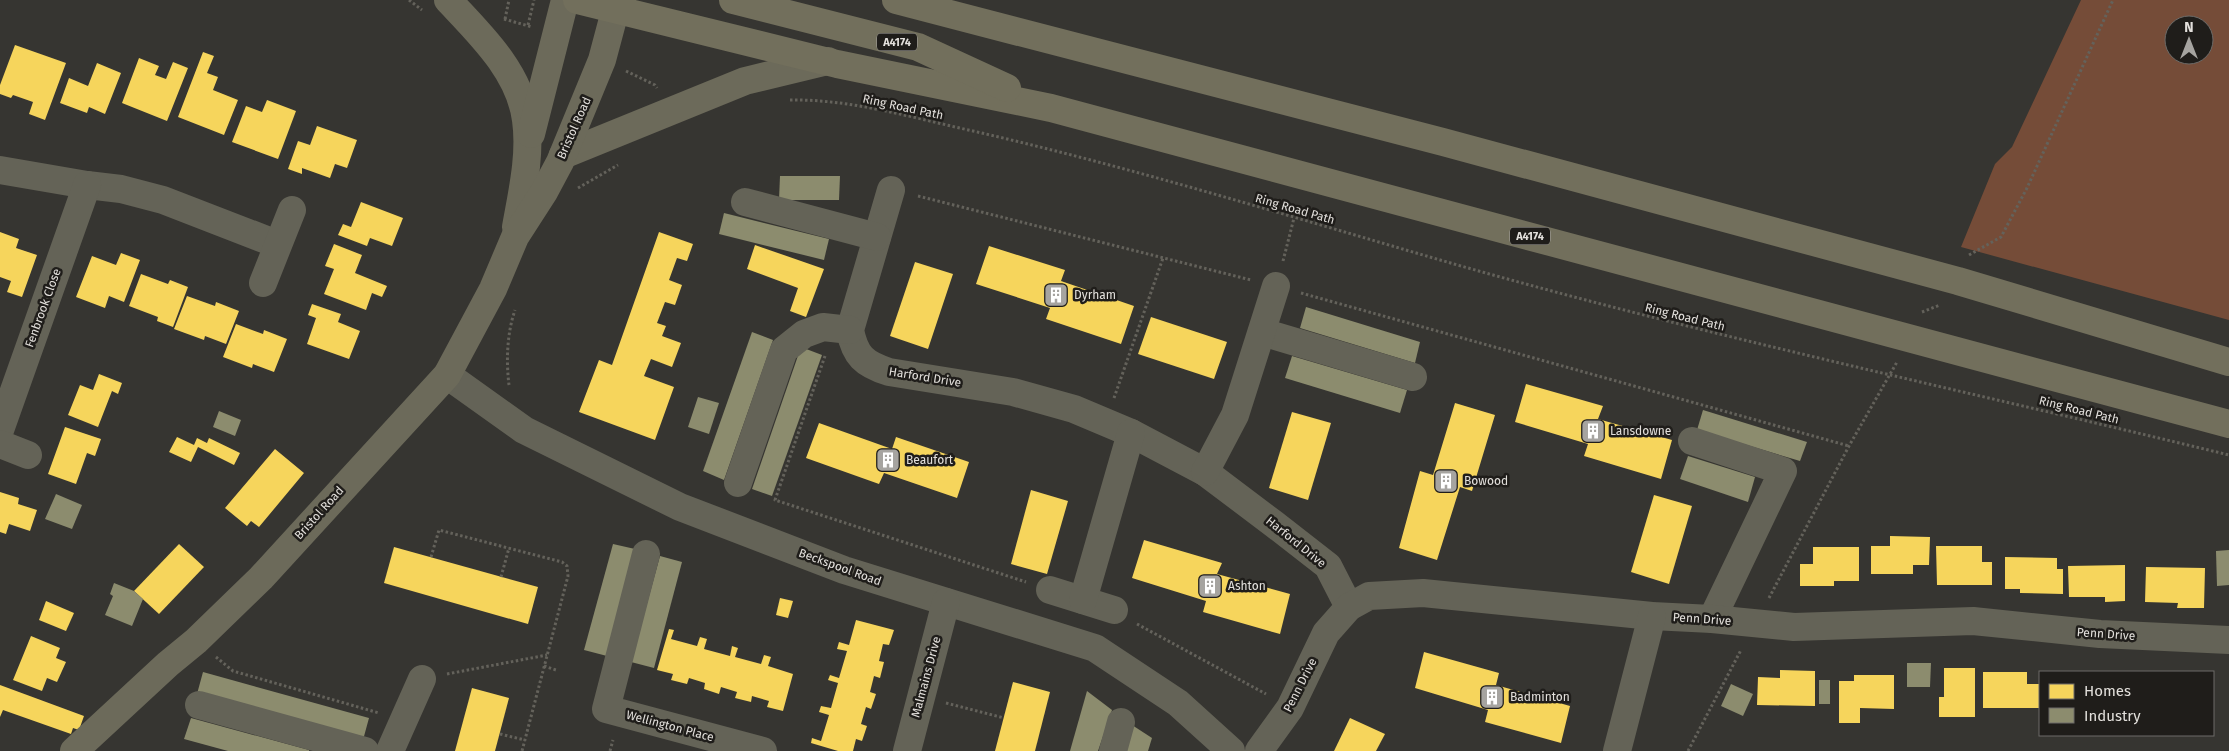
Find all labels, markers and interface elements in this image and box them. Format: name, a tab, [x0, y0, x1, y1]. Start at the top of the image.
north arrow	[2164, 15, 2214, 65]
text: N	[2184, 19, 2194, 36]
road number: A4174	[877, 34, 917, 51]
street label: Ring Road Path	[861, 92, 945, 122]
street label: Bristol Road	[554, 95, 594, 161]
street label: Ring Road Path	[1254, 191, 1336, 227]
road number: A4174	[1510, 228, 1550, 245]
street label: Fenbrook Close	[22, 267, 64, 349]
building icon: Dyrham	[1043, 282, 1069, 308]
place label: Dyrham	[1074, 288, 1116, 302]
street label: Ring Road Path	[1643, 300, 1727, 334]
street label: Harford Drive	[888, 364, 962, 390]
street label: Ring Road Path	[2037, 393, 2121, 427]
building icon: Lansdowne	[1580, 418, 1606, 444]
place label: Lansdowne	[1610, 424, 1671, 438]
building icon: Beaufort	[875, 447, 901, 473]
place label: Beaufort	[906, 453, 954, 467]
building icon: Bowood	[1433, 468, 1459, 494]
place label: Bowood	[1464, 474, 1508, 488]
street label: Bristol Road	[292, 484, 346, 542]
street label: Harford Drive	[1263, 514, 1329, 570]
street label: Beckspool Road	[797, 546, 883, 588]
building icon: Ashton	[1197, 573, 1223, 599]
place label: Ashton	[1228, 579, 1266, 593]
street label: Penn Drive	[1672, 610, 1732, 628]
street label: Penn Drive	[2076, 625, 2136, 643]
street label: Malmains Drive	[908, 635, 944, 719]
street label: Penn Drive	[1280, 656, 1320, 714]
legend	[2039, 671, 2214, 736]
text: Homes	[2084, 682, 2131, 700]
building icon: Badminton	[1479, 684, 1505, 710]
place label: Badminton	[1510, 690, 1570, 704]
text: Industry	[2084, 707, 2141, 725]
street label: Wellington Place	[625, 708, 715, 744]

